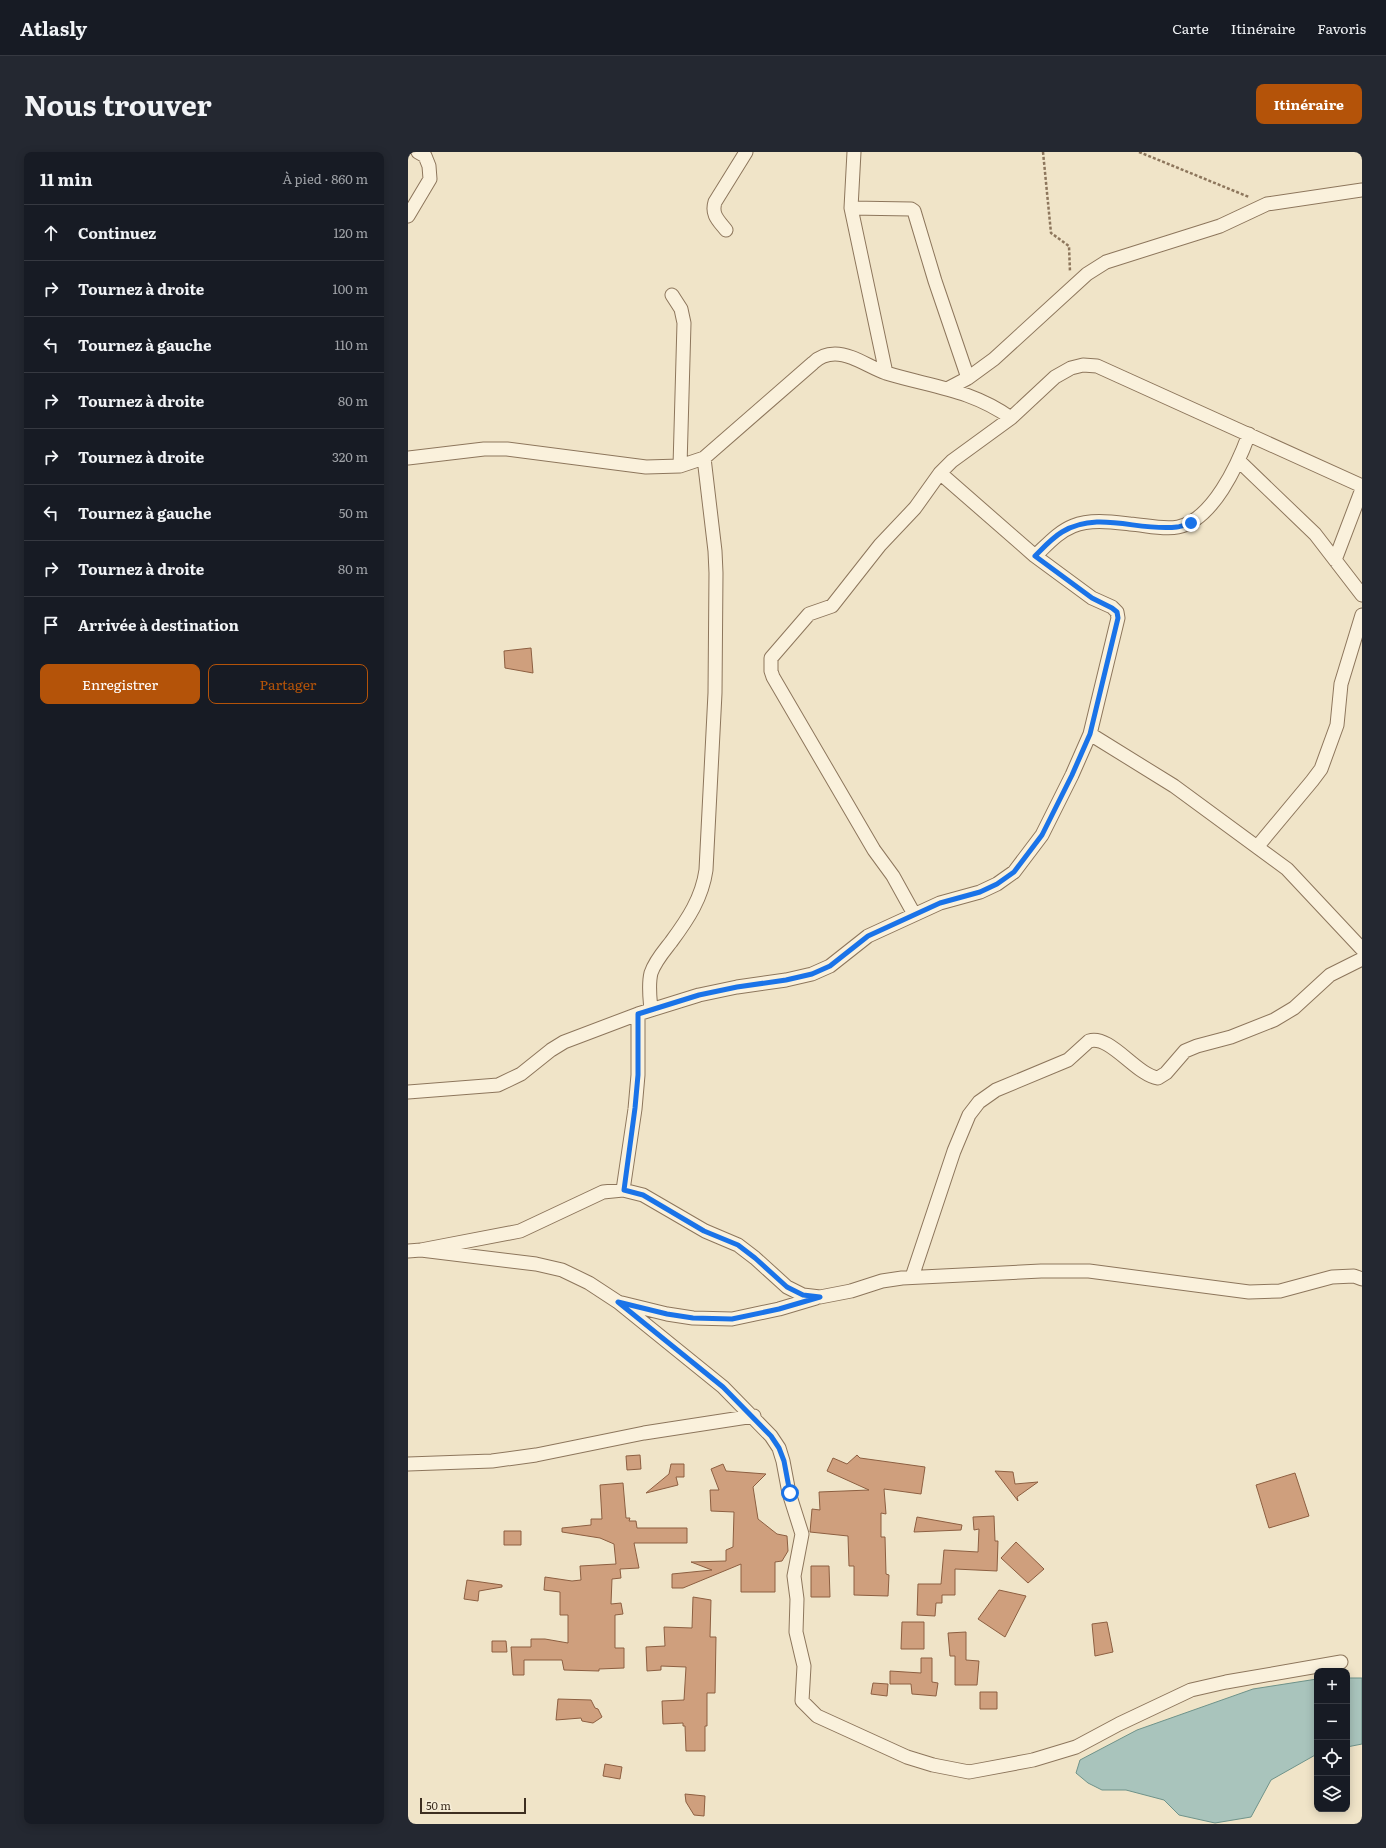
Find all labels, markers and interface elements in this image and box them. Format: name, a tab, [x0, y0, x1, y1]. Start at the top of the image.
text: Atlasly	[20, 14, 87, 42]
text: Carte	[1172, 18, 1209, 38]
text: Itinéraire	[1231, 18, 1295, 38]
text: Favoris	[1317, 18, 1366, 38]
text: Nous trouver	[24, 83, 212, 125]
button: Itinéraire	[1256, 84, 1362, 124]
text: 11 min	[40, 166, 92, 191]
text: À pied · 860 m	[282, 169, 368, 188]
text: Continuez	[78, 221, 156, 244]
icon: ahead	[40, 222, 62, 244]
text: 120 m	[333, 223, 368, 242]
text: Tournez à droite	[78, 277, 204, 300]
icon: right	[40, 278, 62, 300]
text: 100 m	[332, 279, 368, 298]
text: Tournez à gauche	[78, 333, 211, 356]
icon: left	[40, 334, 62, 356]
text: 110 m	[335, 335, 368, 354]
text: Tournez à droite	[78, 389, 204, 412]
icon: right	[40, 390, 62, 412]
text: 80 m	[338, 391, 368, 410]
text: Tournez à droite	[78, 445, 204, 468]
icon: right	[40, 446, 62, 468]
text: 320 m	[332, 447, 368, 466]
text: Tournez à gauche	[78, 501, 211, 524]
icon: left	[40, 502, 62, 524]
text: 50 m	[339, 503, 368, 522]
route end	[1182, 514, 1200, 532]
text: Tournez à droite	[78, 557, 204, 580]
icon: right	[40, 558, 62, 580]
text: 80 m	[338, 559, 368, 578]
text: Arrivée à destination	[78, 613, 239, 636]
icon: arrive	[40, 614, 62, 636]
button: Enregistrer	[40, 664, 200, 704]
button: Partager	[208, 664, 368, 704]
route start	[781, 1484, 799, 1502]
map controls	[1314, 1668, 1350, 1812]
button: +	[1314, 1668, 1350, 1704]
button: −	[1314, 1704, 1350, 1740]
button: locate	[1314, 1740, 1350, 1776]
button: layers	[1314, 1776, 1350, 1812]
scale bar	[420, 1796, 526, 1815]
text: 50 m	[426, 1797, 451, 1813]

